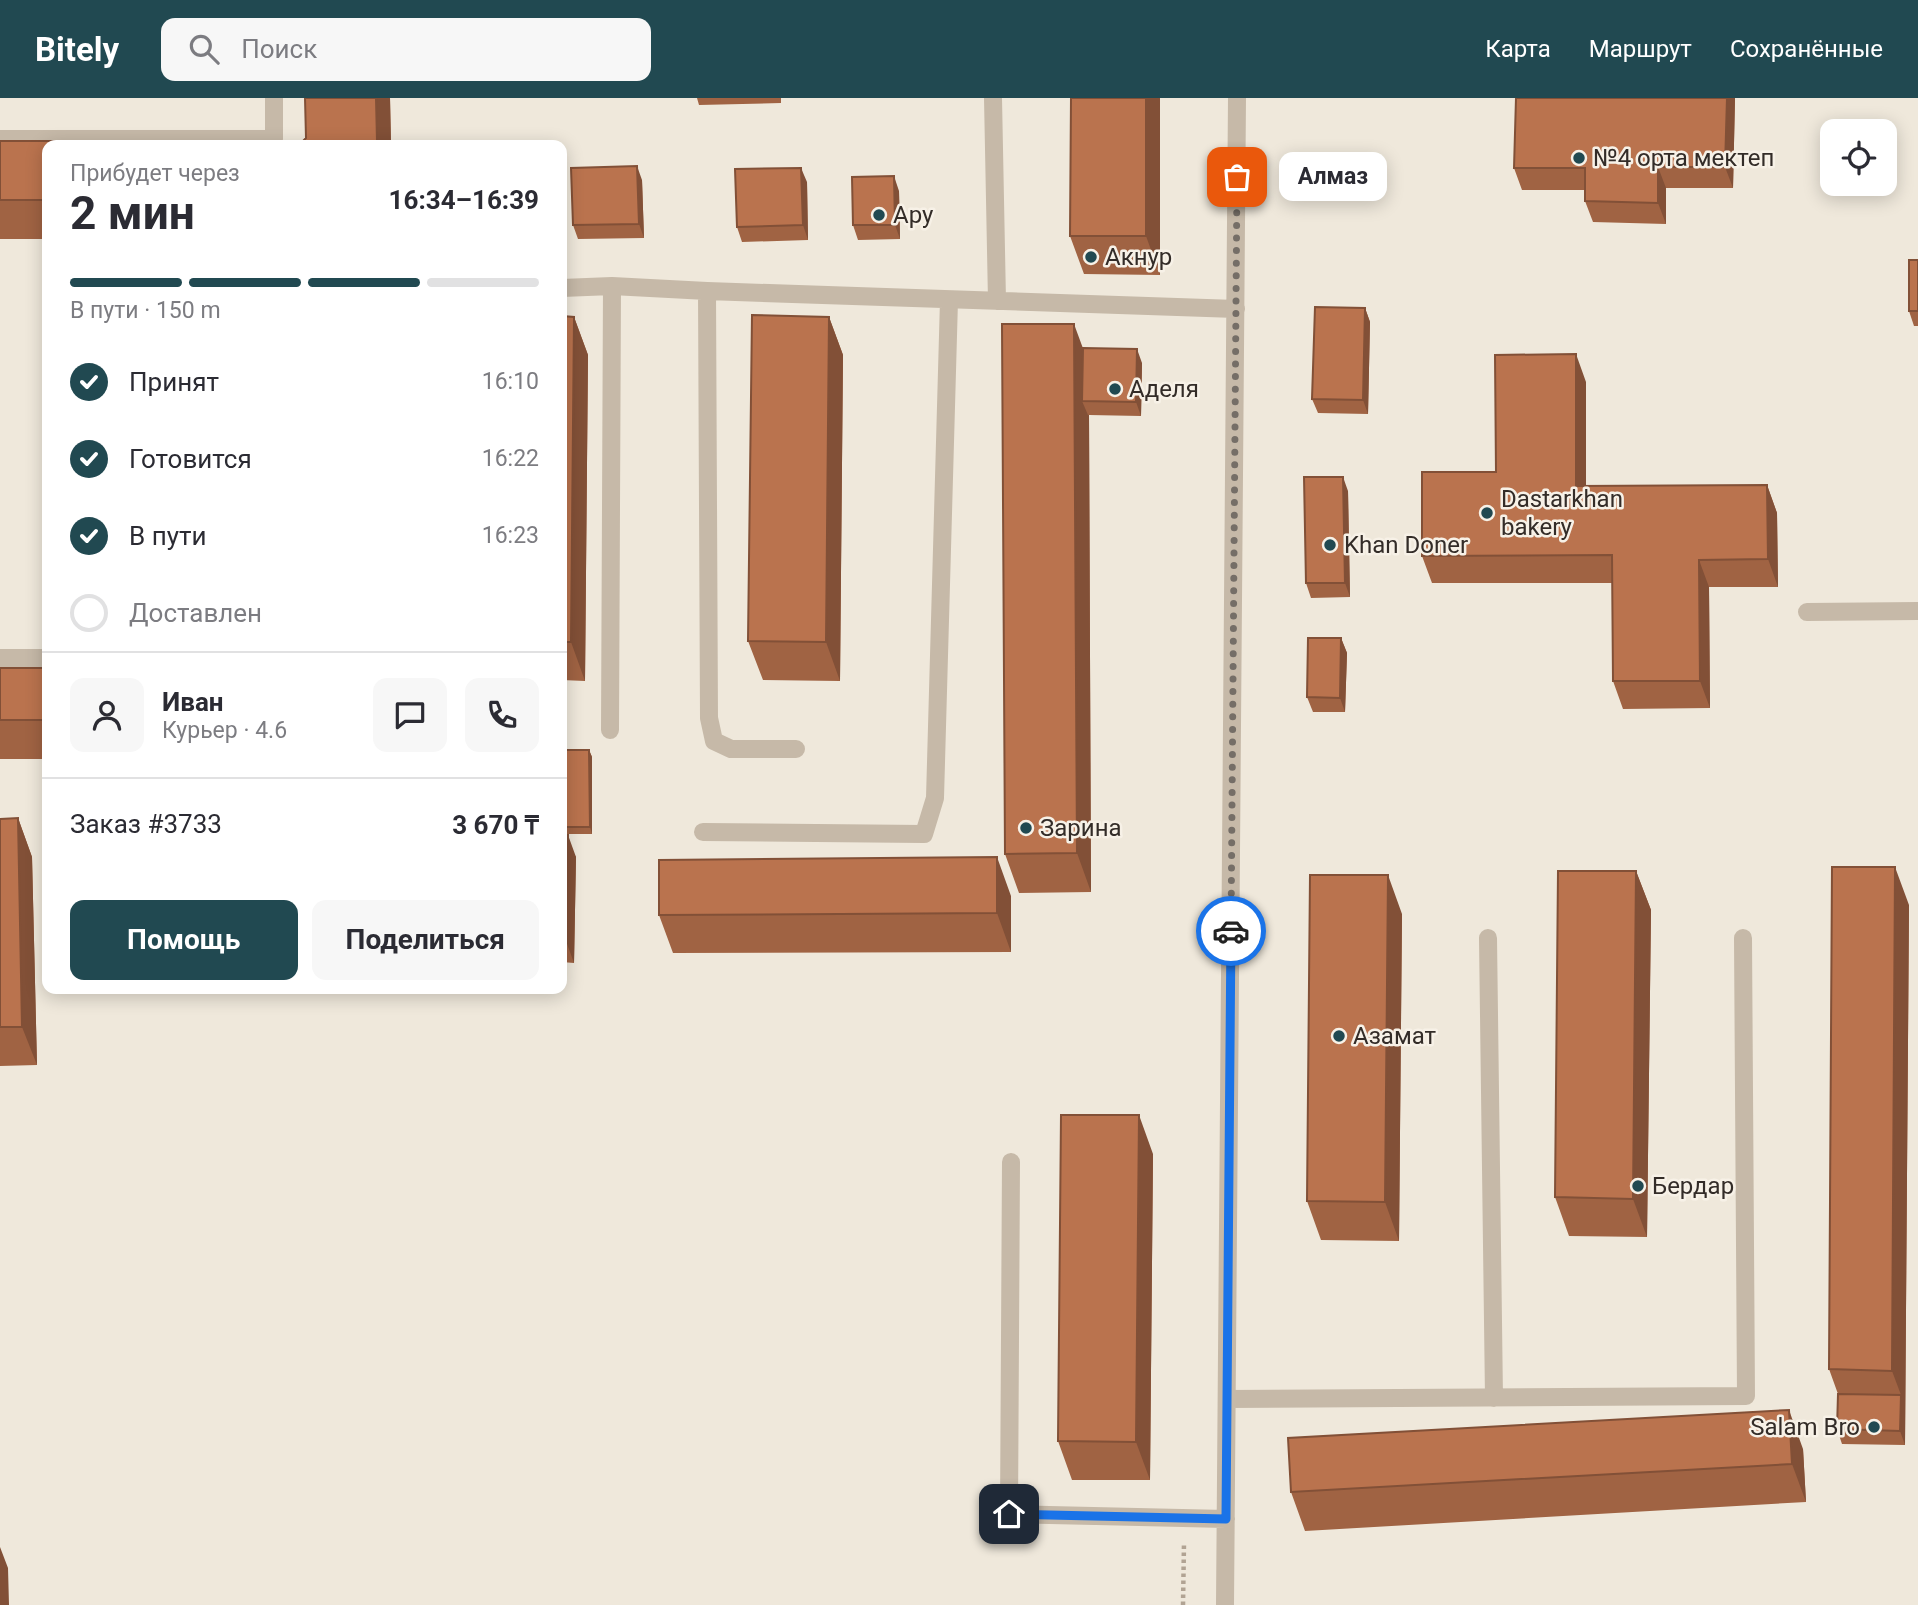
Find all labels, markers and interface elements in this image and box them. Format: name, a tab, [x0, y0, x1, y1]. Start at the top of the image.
search box	[161, 18, 651, 81]
text: Bitely	[35, 30, 119, 69]
icon: search	[185, 30, 223, 68]
text: Поиск	[241, 34, 317, 64]
text: Карта	[1485, 35, 1551, 63]
text: Маршрут	[1589, 35, 1692, 63]
text: Сохранённые	[1730, 35, 1883, 63]
map controls	[1820, 119, 1897, 196]
button: locate	[1820, 119, 1897, 196]
place label: №4 орта мектеп	[1593, 144, 1774, 172]
pin	[1207, 147, 1267, 207]
marker: №4 орта мектеп	[1571, 150, 1587, 166]
callout: Алмаз	[1279, 153, 1388, 202]
icon: bag	[1218, 158, 1256, 196]
text: Прибудет через	[70, 160, 240, 187]
text: Алмаз	[1298, 163, 1368, 190]
text: 16:34–16:39	[389, 185, 539, 215]
text: 2 мин	[70, 186, 195, 240]
place label: Ару	[893, 201, 934, 229]
marker: Ару	[871, 207, 887, 223]
place label: Акнур	[1105, 243, 1172, 271]
marker: Акнур	[1083, 249, 1099, 265]
text: В пути · 150 m	[70, 297, 221, 324]
icon: check	[70, 363, 108, 401]
text: Принят	[129, 367, 219, 397]
text: 16:10	[482, 368, 539, 395]
place label: Аделя	[1129, 375, 1199, 403]
marker: Аделя	[1107, 381, 1123, 397]
icon: check	[70, 440, 108, 478]
text: Готовится	[129, 444, 252, 474]
text: 16:22	[482, 445, 539, 472]
place label: Dastarkhan bakery	[1501, 485, 1623, 541]
marker: Dastarkhan bakery	[1479, 505, 1495, 521]
icon: check	[70, 517, 108, 555]
text: В пути	[129, 521, 206, 551]
text: 16:23	[482, 522, 539, 549]
place label: Khan Doner	[1344, 531, 1468, 559]
marker: Khan Doner	[1322, 537, 1338, 553]
text: Доставлен	[129, 598, 262, 628]
button: person	[70, 678, 144, 752]
button: chat	[373, 678, 447, 752]
button: phone	[465, 678, 539, 752]
text: Иван	[162, 687, 224, 717]
text: Курьер · 4.6	[162, 717, 287, 744]
text: Заказ #3733	[70, 809, 222, 839]
text: 3 670 ₸	[452, 810, 539, 840]
place label: Зарина	[1040, 814, 1122, 842]
marker: Зарина	[1018, 820, 1034, 836]
courier	[1196, 896, 1266, 966]
button: Помощь	[70, 900, 298, 980]
button: Поделиться	[312, 900, 539, 980]
icon: car	[1212, 912, 1250, 950]
place label: Азамат	[1353, 1022, 1437, 1050]
marker: Азамат	[1331, 1028, 1347, 1044]
place label: Бердар	[1652, 1172, 1734, 1200]
marker: Бердар	[1630, 1178, 1646, 1194]
place label: Salam Bro	[1750, 1413, 1860, 1441]
marker: Salam Bro	[1866, 1419, 1882, 1435]
pin	[979, 1484, 1039, 1544]
icon: home	[990, 1495, 1028, 1533]

